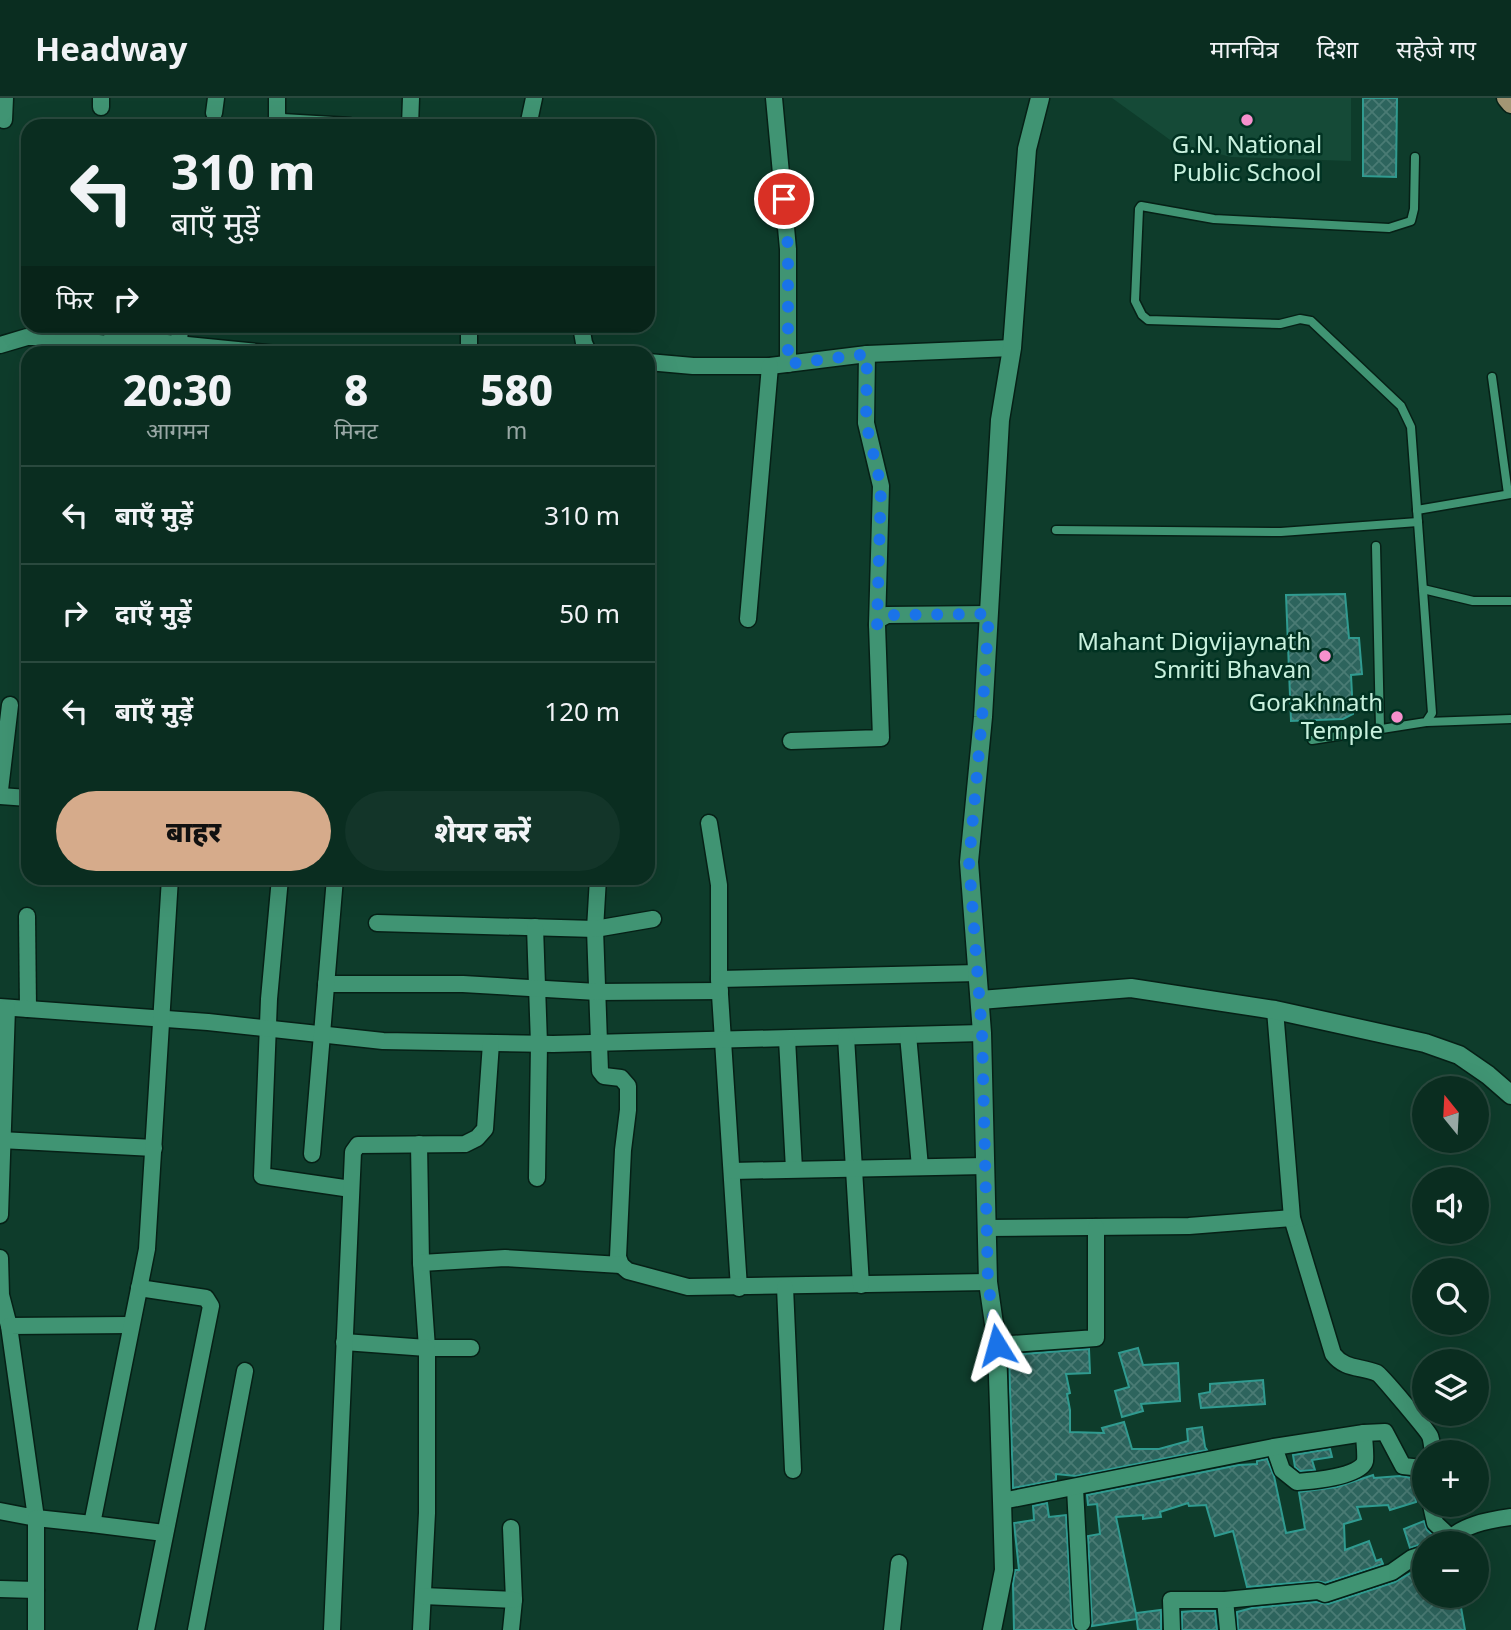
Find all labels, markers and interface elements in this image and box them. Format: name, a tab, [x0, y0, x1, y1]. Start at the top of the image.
text: Headway	[35, 26, 187, 71]
text: मानचित्र	[1210, 32, 1279, 65]
text: दिशा	[1317, 32, 1358, 65]
text: सहेजे गए	[1396, 32, 1476, 65]
marker: G.N. National Public School	[1239, 112, 1255, 128]
place label: G.N. National Public School	[1172, 127, 1322, 188]
text: 310 m	[171, 138, 316, 204]
icon: left	[56, 147, 147, 238]
pin	[754, 169, 814, 229]
icon: arrive	[765, 180, 803, 218]
text: बाएँ मुड़ें	[171, 201, 260, 244]
icon: right	[107, 280, 145, 318]
text: फिर	[56, 281, 93, 317]
text: 20:30	[123, 361, 232, 418]
text: 8	[344, 361, 368, 418]
text: 580	[480, 361, 553, 418]
text: आगमन	[146, 414, 209, 446]
text: मिनट	[334, 414, 378, 446]
text: m	[506, 414, 527, 446]
icon: left	[56, 496, 94, 534]
text: बाएँ मुड़ें	[115, 497, 193, 533]
text: 310 m	[544, 497, 620, 533]
icon: right	[56, 594, 94, 632]
text: दाएँ मुड़ें	[115, 595, 192, 631]
text: 50 m	[559, 595, 620, 631]
place label: Mahant Digvijaynath Smriti Bhavan	[1077, 624, 1311, 685]
marker: Mahant Digvijaynath Smriti Bhavan	[1317, 648, 1333, 664]
place label: Gorakhnath Temple	[1249, 685, 1383, 746]
icon: left	[56, 692, 94, 730]
text: बाएँ मुड़ें	[115, 693, 193, 729]
text: 120 m	[544, 693, 620, 729]
marker: Gorakhnath Temple	[1389, 709, 1405, 725]
button: बाहर	[56, 791, 331, 871]
button: शेयर करें	[345, 791, 620, 871]
north arrow	[1412, 1076, 1489, 1153]
map controls	[1412, 1076, 1489, 1608]
button: sound	[1412, 1167, 1489, 1244]
button: search	[1412, 1258, 1489, 1335]
position arrow	[960, 1308, 1034, 1382]
button: layers	[1412, 1349, 1489, 1426]
button: +	[1412, 1440, 1489, 1517]
button: −	[1412, 1531, 1489, 1608]

